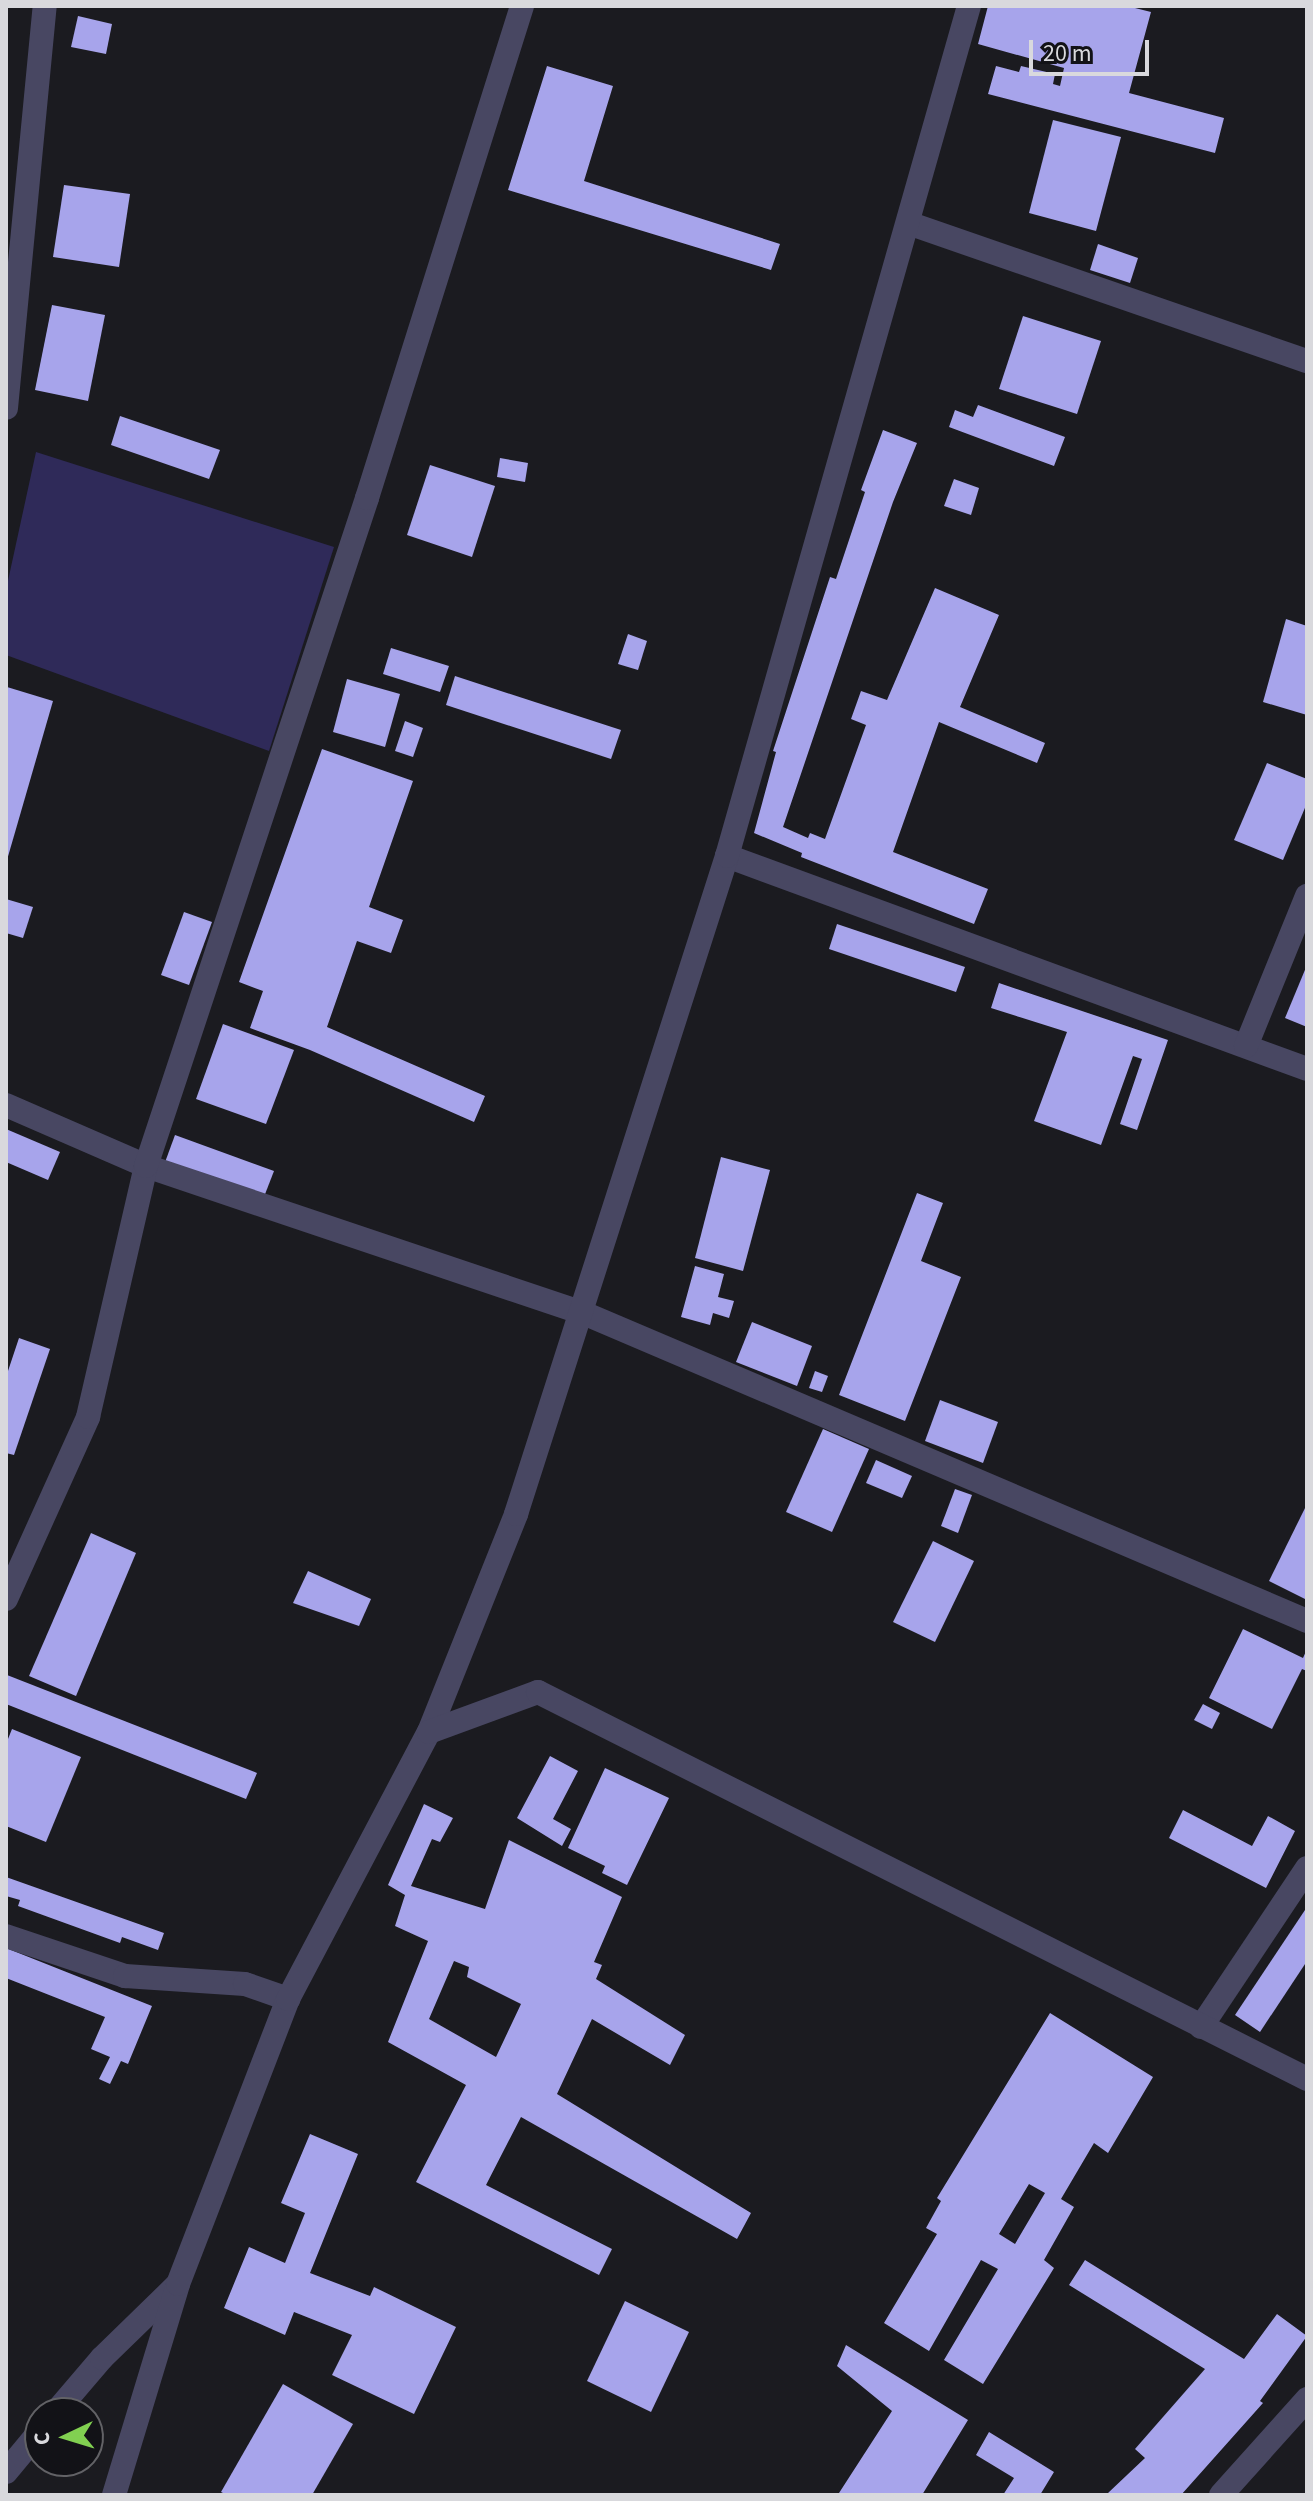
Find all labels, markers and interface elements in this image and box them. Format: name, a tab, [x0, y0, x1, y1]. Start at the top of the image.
scale bar	[1033, 24, 1153, 74]
text: 20 m	[1043, 36, 1092, 71]
north arrow	[24, 2397, 104, 2477]
text: С	[26, 2431, 58, 2446]

